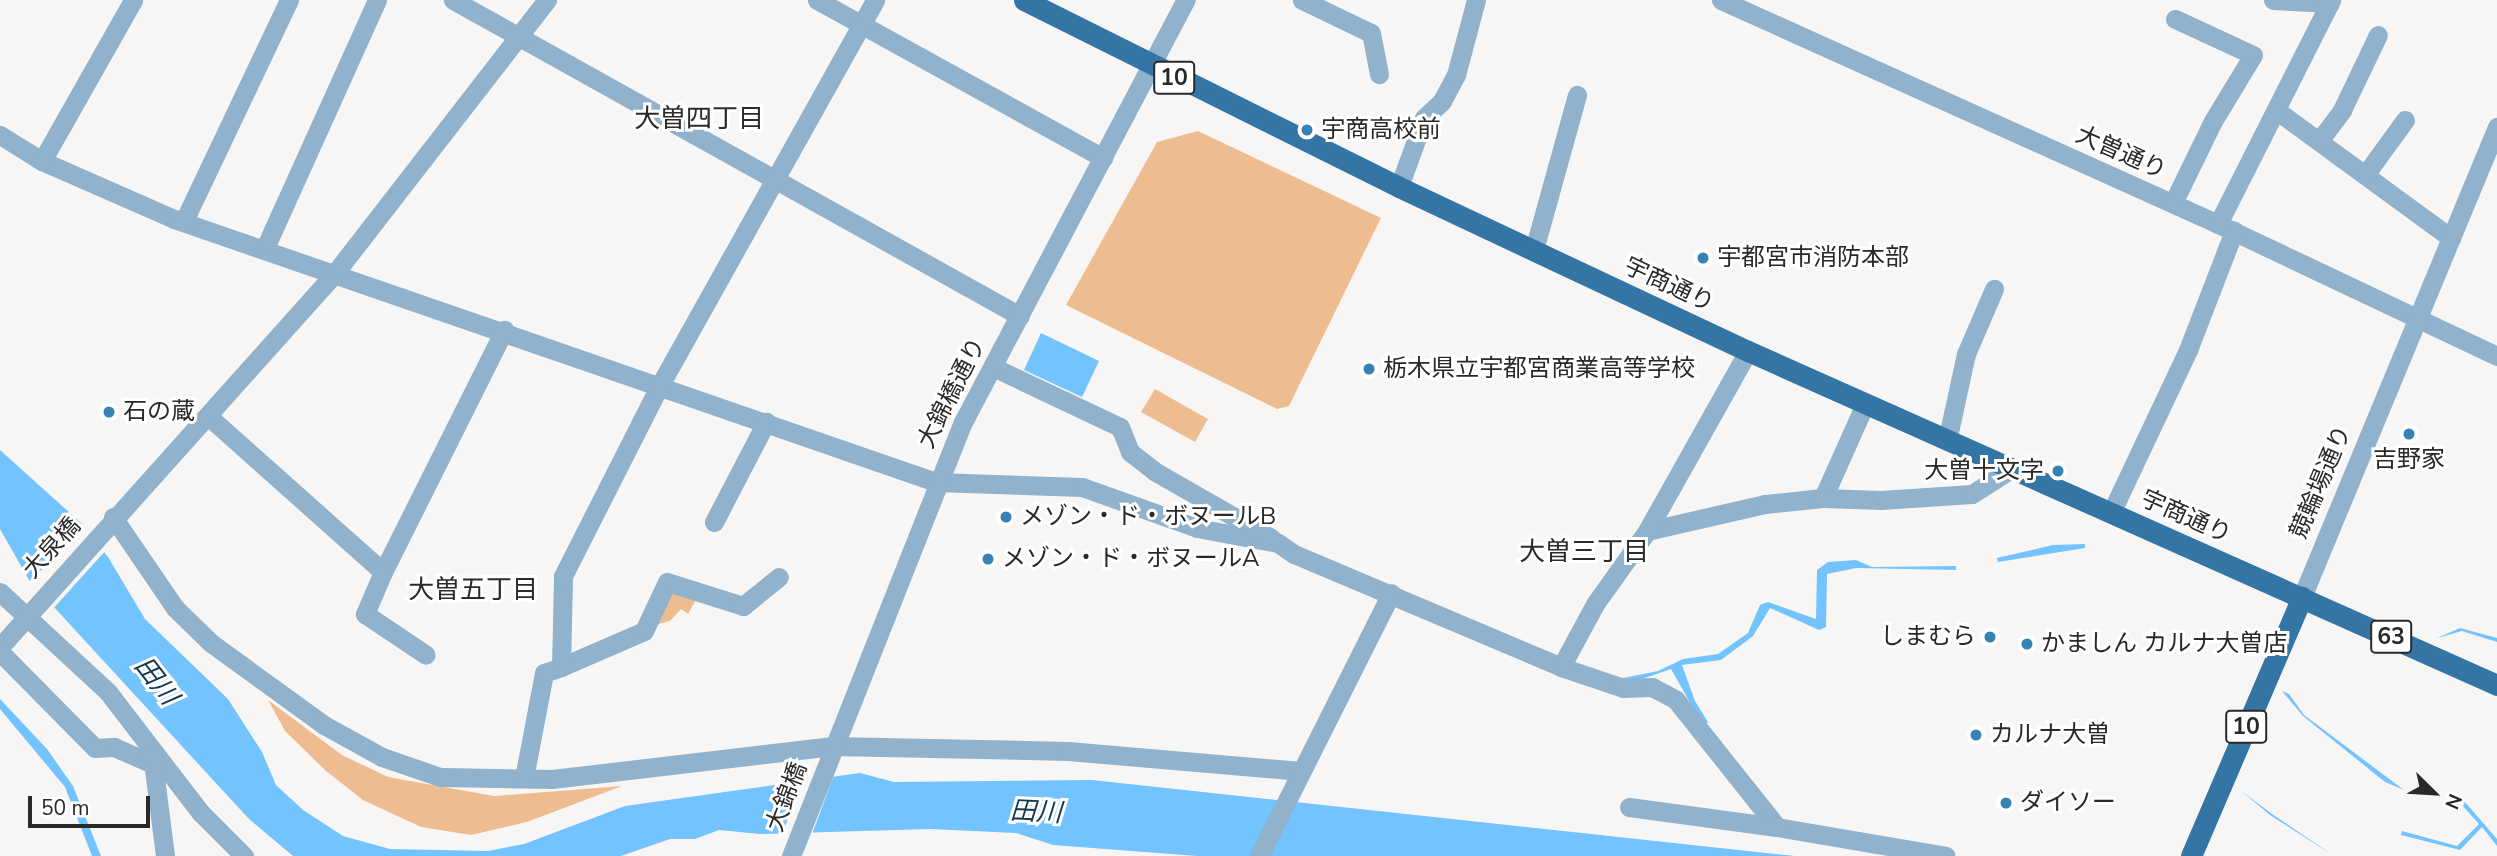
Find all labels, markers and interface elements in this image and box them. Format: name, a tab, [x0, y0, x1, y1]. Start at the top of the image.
road number: 10	[1153, 58, 1195, 97]
district label: 大曽四丁目	[634, 103, 764, 135]
place label: 宇商高校前	[1321, 116, 1441, 144]
street label: 大曽通り	[2071, 120, 2171, 186]
marker: 宇商高校前	[1299, 122, 1315, 138]
place label: 宇都宮市消防本部	[1717, 244, 1909, 272]
marker: 宇都宮市消防本部	[1695, 250, 1711, 266]
street label: 宇商通り	[1619, 252, 1719, 318]
street label: 大錦橋通り	[912, 333, 992, 453]
place label: 栃木県立宇都宮商業高等学校	[1383, 355, 1695, 383]
marker: 栃木県立宇都宮商業高等学校	[1361, 361, 1377, 377]
place label: 石の蔵	[123, 398, 195, 426]
marker: 石の蔵	[101, 404, 117, 420]
street label: 競輪場通り	[2284, 421, 2358, 543]
marker: 吉野家	[2401, 426, 2417, 442]
place label: 吉野家	[2373, 446, 2445, 474]
place label: 大曽十文字	[1924, 457, 2044, 485]
marker: 大曽十文字	[2050, 463, 2066, 479]
street label: 宇商通り	[2136, 484, 2236, 550]
place label: メゾン・ド・ボヌールB	[1020, 503, 1276, 531]
marker: メゾン・ド・ボヌールB	[998, 509, 1014, 525]
street label: 大泉橋	[17, 512, 87, 584]
district label: 大曽三丁目	[1519, 536, 1649, 568]
place label: メゾン・ド・ボヌールA	[1002, 545, 1259, 573]
marker: メゾン・ド・ボヌールA	[980, 551, 996, 567]
district label: 大曽五丁目	[408, 574, 538, 606]
road number: 63	[2370, 618, 2412, 656]
place label: しまむら	[1880, 623, 1976, 651]
marker: しまむら	[1982, 629, 1998, 645]
place label: かましん カルナ大曽店	[2041, 630, 2287, 658]
marker: かましん カルナ大曽店	[2019, 636, 2035, 652]
water label: 田川	[128, 651, 184, 711]
road number: 10	[2225, 708, 2267, 747]
place label: カルナ大曽	[1990, 721, 2110, 749]
marker: カルナ大曽	[1968, 727, 1984, 743]
street label: 大錦橋	[761, 758, 813, 836]
north arrow	[2399, 758, 2469, 828]
scale bar	[32, 782, 154, 826]
place label: ダイソー	[2020, 789, 2116, 817]
text: N	[2438, 790, 2468, 813]
text: 50 m	[41, 794, 90, 822]
water label: 田川	[1009, 795, 1063, 829]
marker: ダイソー	[1998, 795, 2014, 811]

